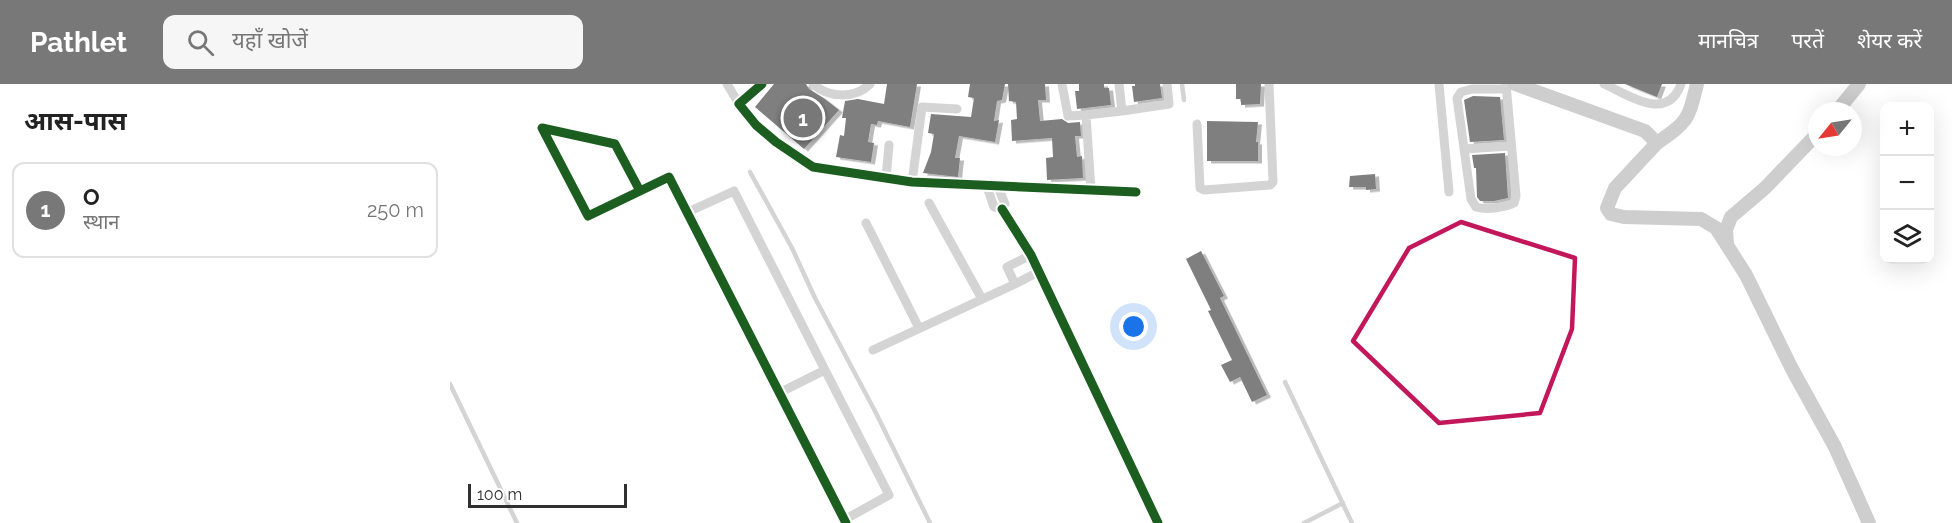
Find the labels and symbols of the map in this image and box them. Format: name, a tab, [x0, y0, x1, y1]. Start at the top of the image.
pin: 1	[784, 96, 822, 141]
north arrow	[1808, 102, 1862, 156]
your location	[1119, 312, 1148, 341]
scale bar	[468, 481, 627, 508]

